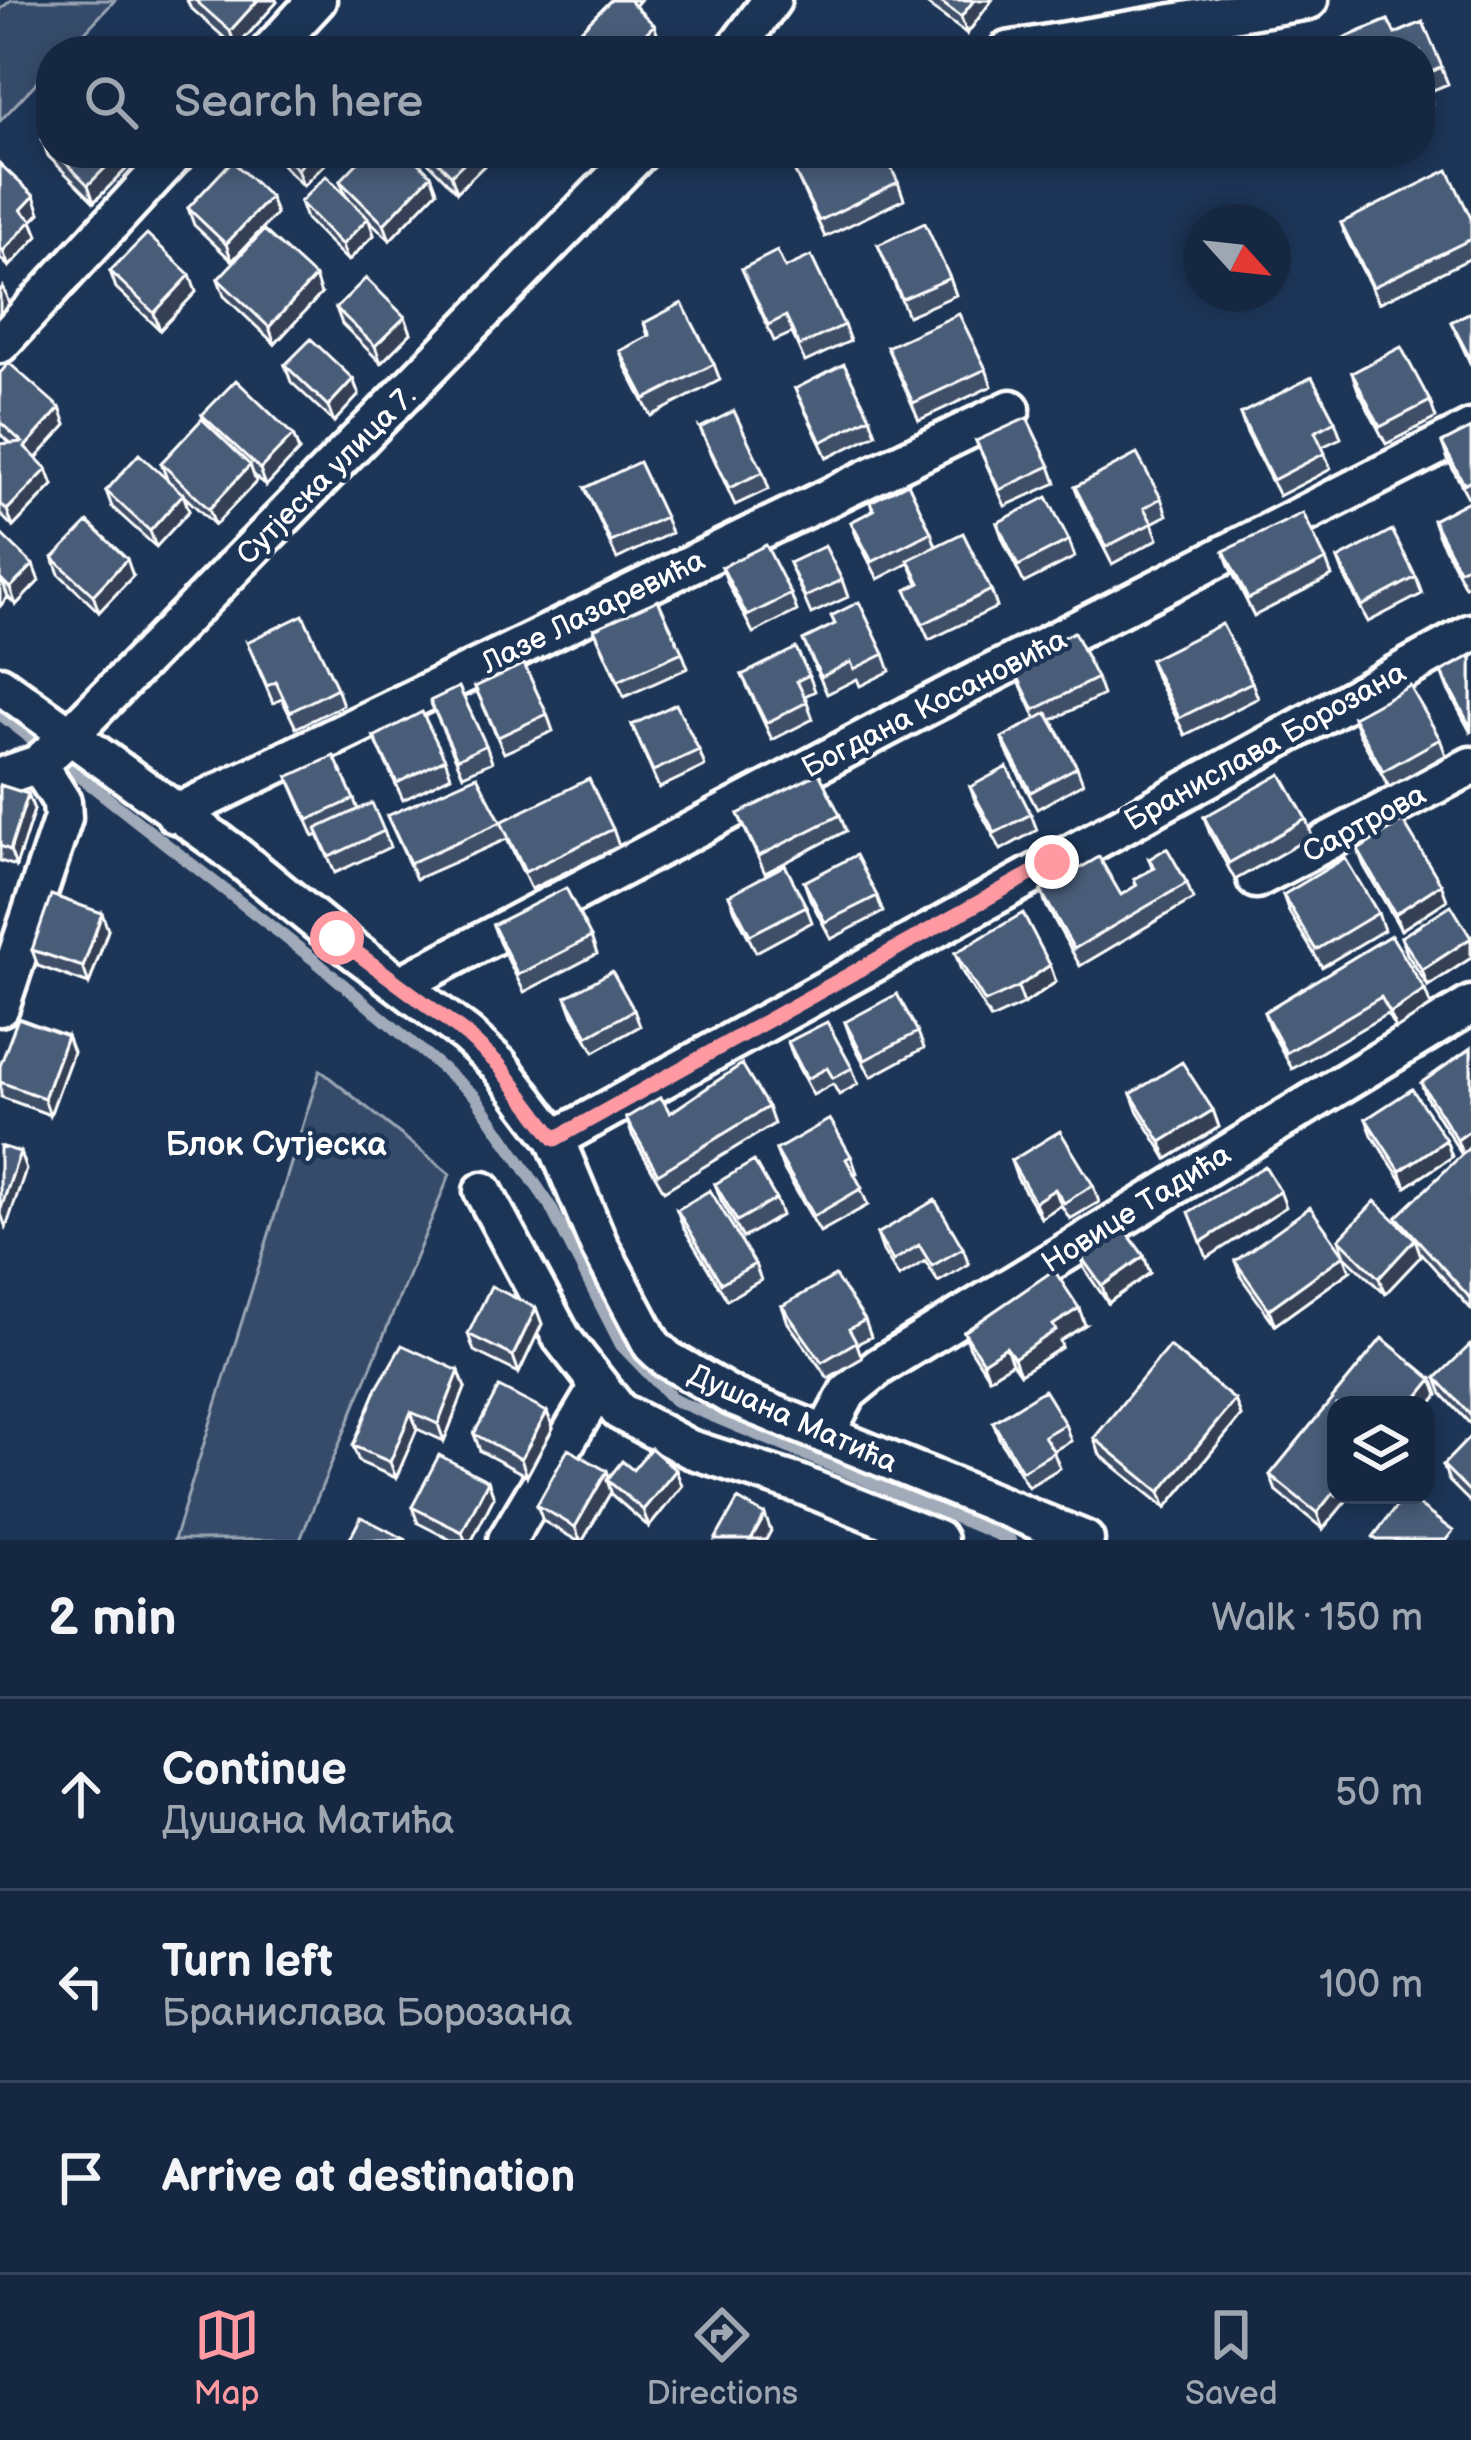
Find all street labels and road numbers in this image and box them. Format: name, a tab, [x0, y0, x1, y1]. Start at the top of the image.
street label: Сутјеска улица 7.	[230, 379, 424, 573]
street label: Лазе Лазаревића	[475, 542, 711, 682]
street label: Богдана Косановића	[796, 621, 1073, 786]
street label: Бранислава Борозана	[1119, 654, 1413, 839]
street label: Сартрова	[1297, 776, 1432, 871]
street label: Новице Тадића	[1036, 1136, 1238, 1281]
street label: Душана Матића	[683, 1357, 903, 1481]

